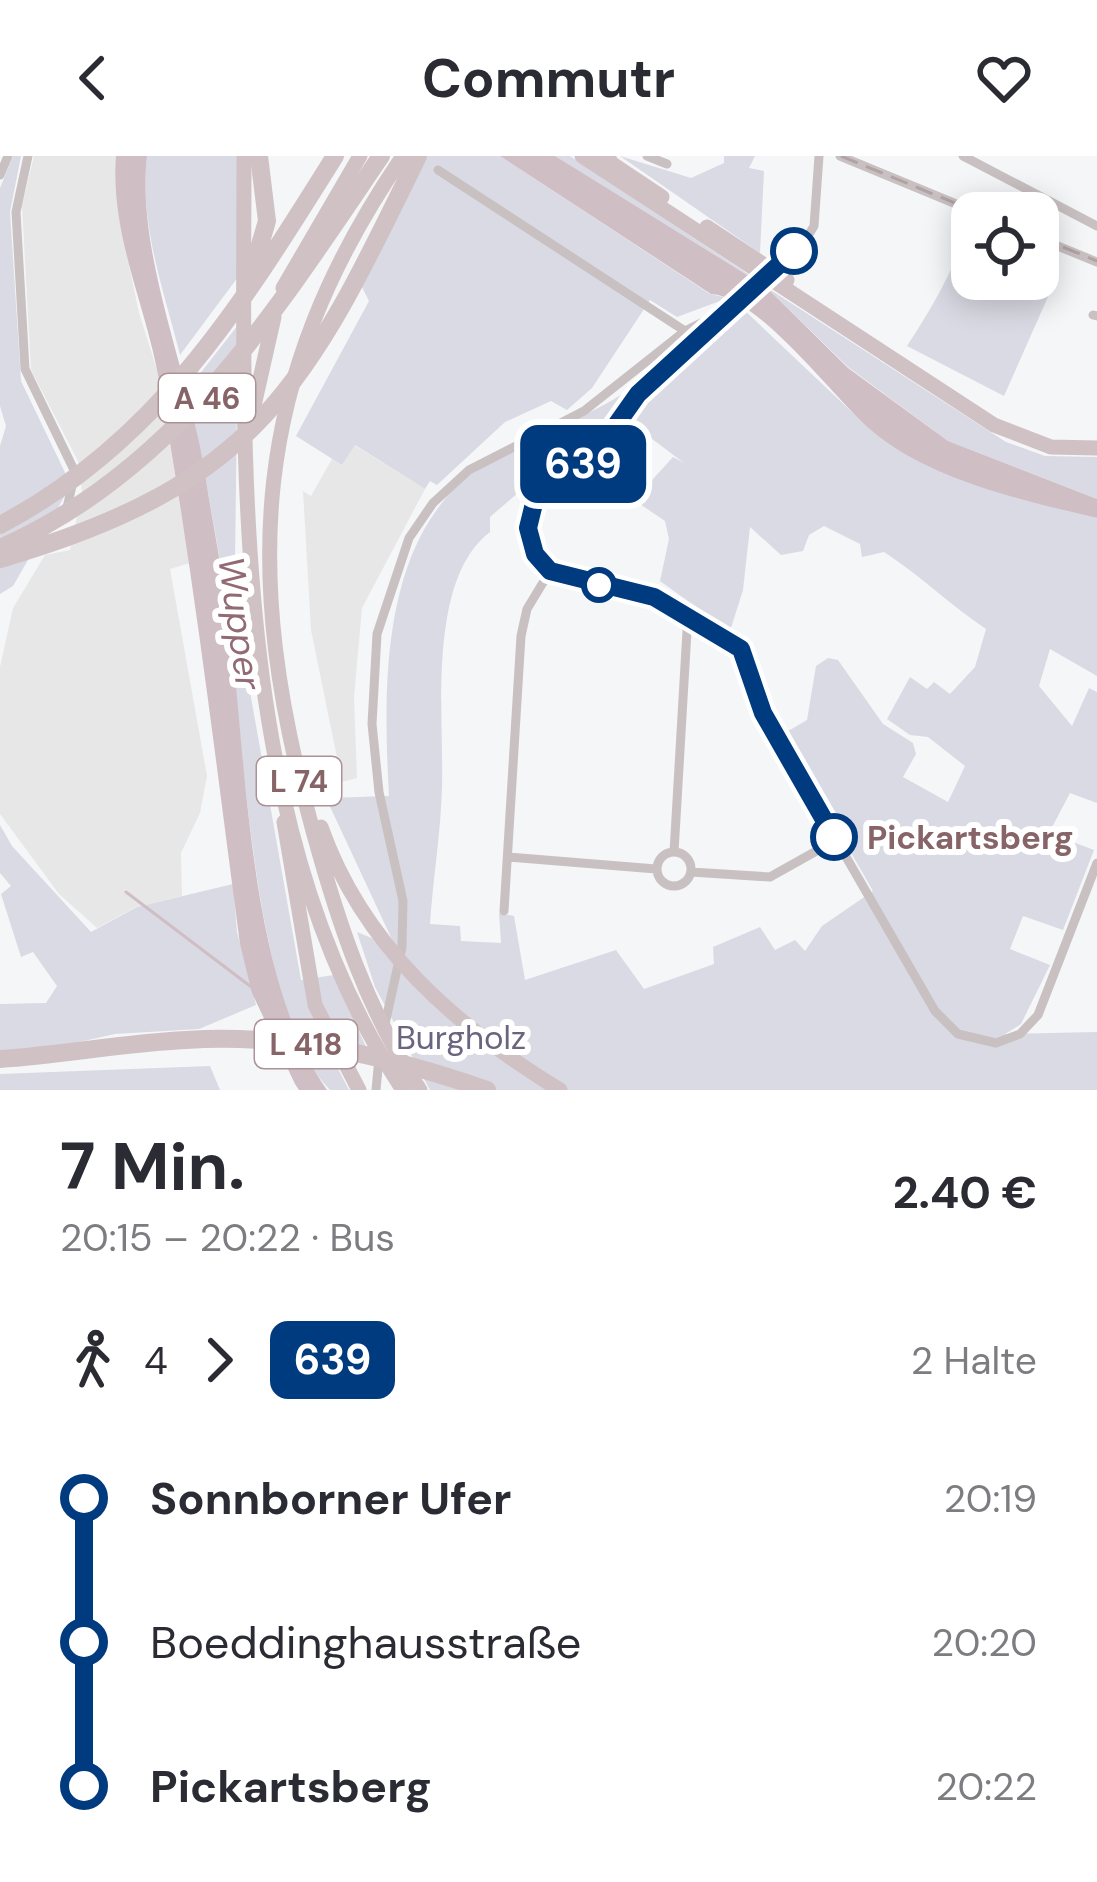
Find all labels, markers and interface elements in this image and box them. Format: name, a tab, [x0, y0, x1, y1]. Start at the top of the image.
text: Commutr	[422, 43, 675, 114]
icon: back	[60, 45, 126, 111]
icon: heart	[971, 45, 1037, 111]
map controls	[951, 192, 1059, 300]
button: locate	[951, 192, 1059, 300]
unlabelled marker	[772, 229, 816, 273]
road number: A 46	[159, 374, 255, 422]
line badge: 639	[514, 425, 652, 503]
text: 639	[544, 436, 622, 491]
water label: Wupper	[207, 553, 273, 694]
unlabelled marker	[583, 569, 615, 601]
road number: L 74	[257, 757, 341, 805]
marker: Pickartsberg	[812, 815, 856, 859]
place label: Pickartsberg	[867, 816, 1074, 859]
park label: Burgholz	[396, 1016, 526, 1059]
road number: L 418	[255, 1020, 357, 1068]
text: 7 Min.	[60, 1124, 245, 1209]
text: 2.40 €	[893, 1163, 1037, 1222]
text: 20:15 – 20:22 · Bus	[60, 1212, 395, 1263]
icon: walk	[60, 1327, 126, 1393]
icon: forward	[186, 1327, 252, 1393]
text: 639	[294, 1332, 371, 1387]
text: 4	[144, 1335, 168, 1386]
text: 2 Halte	[911, 1335, 1037, 1386]
text: Sonnborner Ufer	[150, 1469, 511, 1528]
text: 20:19	[944, 1473, 1037, 1524]
text: Boeddinghausstraße	[150, 1613, 581, 1672]
text: 20:20	[932, 1617, 1037, 1668]
text: Pickartsberg	[150, 1757, 432, 1816]
text: 20:22	[935, 1761, 1037, 1812]

